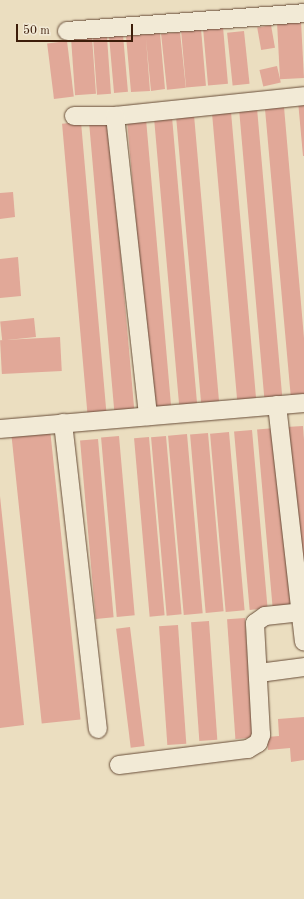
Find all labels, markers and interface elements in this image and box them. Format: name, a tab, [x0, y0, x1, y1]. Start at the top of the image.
scale bar	[18, 16, 135, 42]
text: 50 m	[23, 25, 50, 37]

